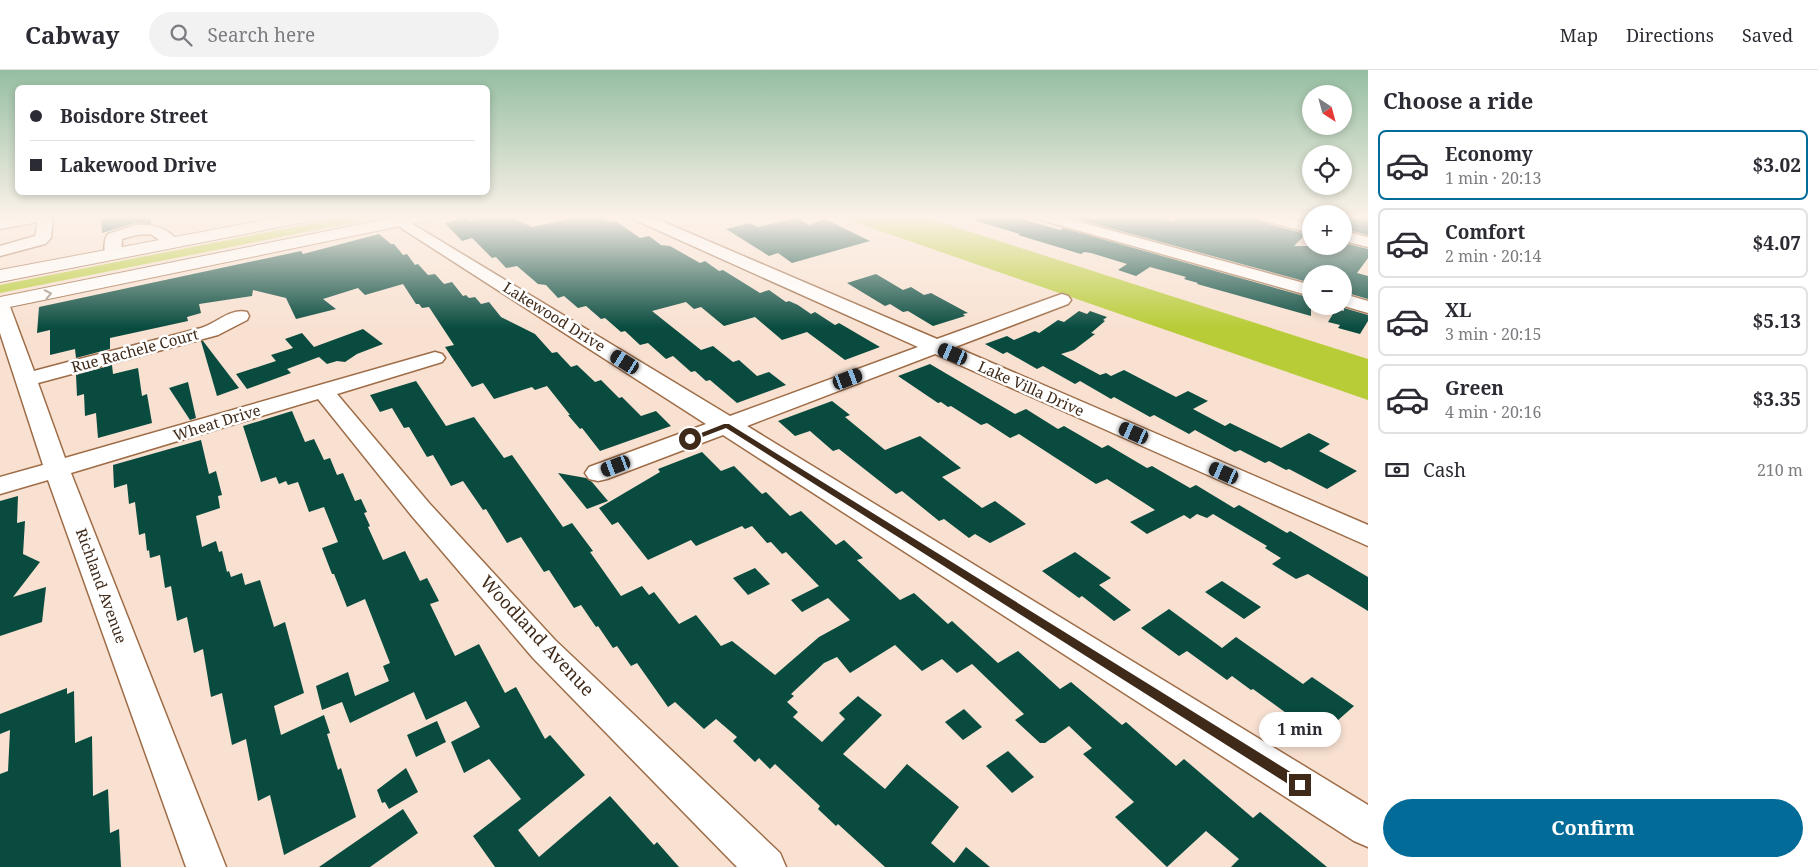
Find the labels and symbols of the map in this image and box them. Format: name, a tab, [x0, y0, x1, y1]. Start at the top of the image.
north arrow	[1302, 85, 1352, 135]
street label: Lakewood Drive	[500, 277, 609, 356]
one-way arrow	[43, 289, 52, 299]
street label: Rue Rachele Court	[69, 323, 201, 377]
car	[936, 341, 969, 367]
car	[608, 348, 641, 376]
street label: Lake Villa Drive	[975, 356, 1088, 420]
car	[831, 367, 864, 391]
street label: Wheat Drive	[171, 399, 263, 445]
car	[1117, 420, 1150, 446]
route start	[679, 428, 701, 450]
car	[599, 454, 632, 478]
car	[1207, 460, 1240, 486]
street label: Richland Avenue	[72, 525, 132, 646]
street label: Woodland Avenue	[475, 570, 600, 701]
callout: 1 min	[1259, 712, 1341, 748]
route end	[1289, 774, 1311, 796]

